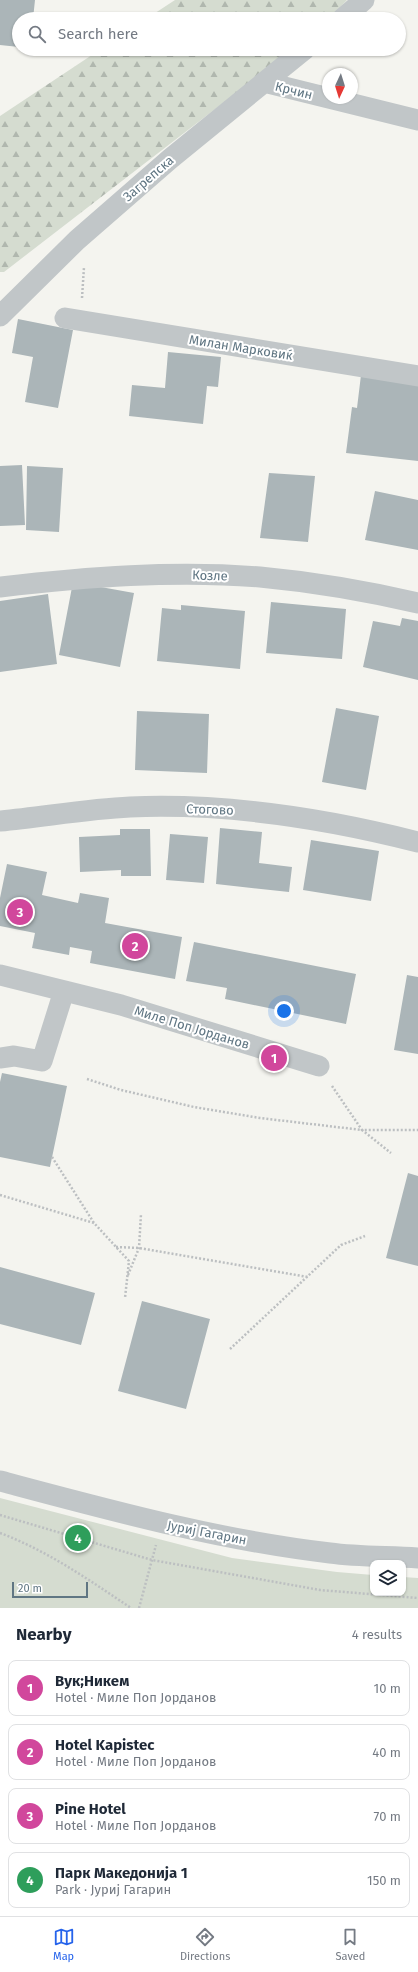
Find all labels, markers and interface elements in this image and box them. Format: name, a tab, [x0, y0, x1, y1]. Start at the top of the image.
search box	[12, 12, 406, 56]
icon: search	[26, 23, 48, 45]
text: Search here	[58, 25, 138, 43]
north arrow	[322, 68, 358, 104]
street label: Крчин	[274, 79, 314, 102]
street label: Загрепска	[120, 152, 177, 204]
street label: Милан Марковиќ	[188, 332, 294, 363]
street label: Козле	[192, 567, 228, 584]
street label: Стогово	[186, 801, 234, 818]
pin: 3	[7, 897, 33, 927]
pin: 2	[122, 931, 148, 961]
your location	[274, 1001, 294, 1021]
street label: Миле Поп Јорданов	[133, 1003, 251, 1052]
pin: 1	[261, 1043, 287, 1073]
street label: Јуриј Гагарин	[166, 1517, 248, 1548]
pin: 4	[65, 1523, 91, 1553]
map controls	[370, 1560, 406, 1596]
button: layers	[370, 1560, 406, 1596]
scale bar	[12, 1580, 88, 1599]
text: 20 m	[18, 1582, 42, 1595]
text: Nearby	[16, 1624, 71, 1645]
text: 4 results	[352, 1627, 402, 1642]
text: Вук;Никем	[55, 1672, 129, 1690]
text: 1	[27, 1681, 33, 1696]
text: 10 m	[374, 1681, 401, 1696]
text: Hotel · Миле Поп Јорданов	[55, 1690, 216, 1705]
text: Hotel Kapistec	[55, 1736, 155, 1754]
text: 2	[27, 1745, 33, 1760]
text: 40 m	[372, 1745, 401, 1760]
text: Hotel · Миле Поп Јорданов	[55, 1754, 216, 1769]
text: Pine Hotel	[55, 1800, 126, 1818]
text: 3	[27, 1809, 33, 1824]
text: 70 m	[374, 1809, 401, 1824]
text: Hotel · Миле Поп Јорданов	[55, 1818, 216, 1833]
text: Парк Македонија 1	[55, 1864, 188, 1882]
text: 4	[26, 1873, 34, 1888]
text: 150 m	[367, 1873, 401, 1888]
text: Park · Јуриј Гагарин	[55, 1882, 171, 1897]
tab: Map	[53, 1926, 75, 1963]
tab: Directions	[180, 1926, 230, 1963]
tab: Saved	[336, 1926, 365, 1963]

